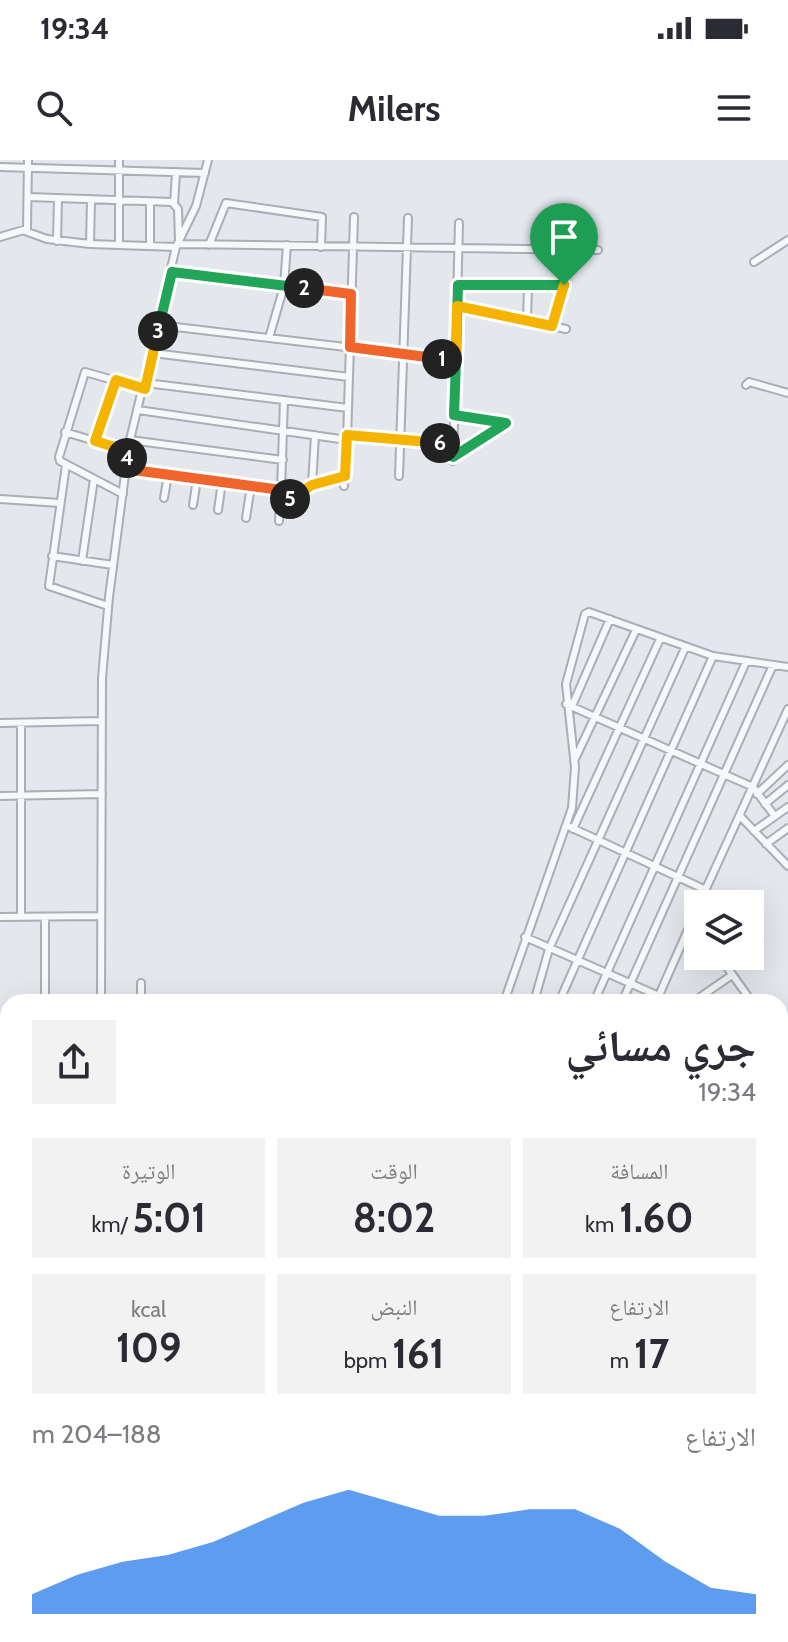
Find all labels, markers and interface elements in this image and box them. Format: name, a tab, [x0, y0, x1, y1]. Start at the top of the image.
text: 19:34	[40, 10, 109, 47]
icon: search	[32, 86, 76, 130]
text: Milers	[347, 86, 441, 130]
icon: menu	[712, 86, 756, 130]
pin	[530, 203, 598, 285]
icon: arrive	[542, 215, 586, 259]
pin: 2	[284, 268, 324, 308]
text: 2	[298, 274, 310, 301]
pin: 3	[138, 311, 178, 351]
text: 3	[152, 317, 164, 344]
pin: 1	[422, 339, 462, 379]
text: 1	[438, 345, 446, 372]
pin: 6	[420, 423, 460, 463]
text: 6	[434, 429, 446, 456]
pin: 4	[107, 438, 147, 478]
text: 4	[120, 444, 134, 471]
pin: 5	[270, 479, 310, 519]
text: 5	[284, 485, 296, 512]
map controls	[684, 890, 764, 970]
button: layers	[684, 890, 764, 970]
text: جري مسائي	[566, 1019, 756, 1072]
button: share	[32, 1020, 116, 1104]
text: 19:34	[698, 1076, 756, 1108]
text: الوتيرة	[122, 1158, 175, 1185]
text: الوقت	[370, 1158, 418, 1185]
text: المسافة	[610, 1158, 669, 1185]
text: 5:01	[133, 1193, 206, 1242]
text: 8:02	[353, 1193, 435, 1242]
text: 1.60	[619, 1193, 694, 1242]
text: /km	[91, 1211, 133, 1238]
text: km	[585, 1211, 619, 1238]
text: النبض	[371, 1294, 417, 1321]
text: الارتفاع	[609, 1294, 669, 1321]
text: kcal	[131, 1296, 166, 1323]
text: 109	[116, 1323, 181, 1372]
text: 161	[392, 1329, 444, 1378]
text: 17	[634, 1329, 669, 1378]
text: bpm	[344, 1347, 392, 1374]
text: m	[610, 1347, 634, 1374]
text: 188–204 m	[32, 1418, 162, 1450]
text: الارتفاع	[685, 1421, 756, 1453]

